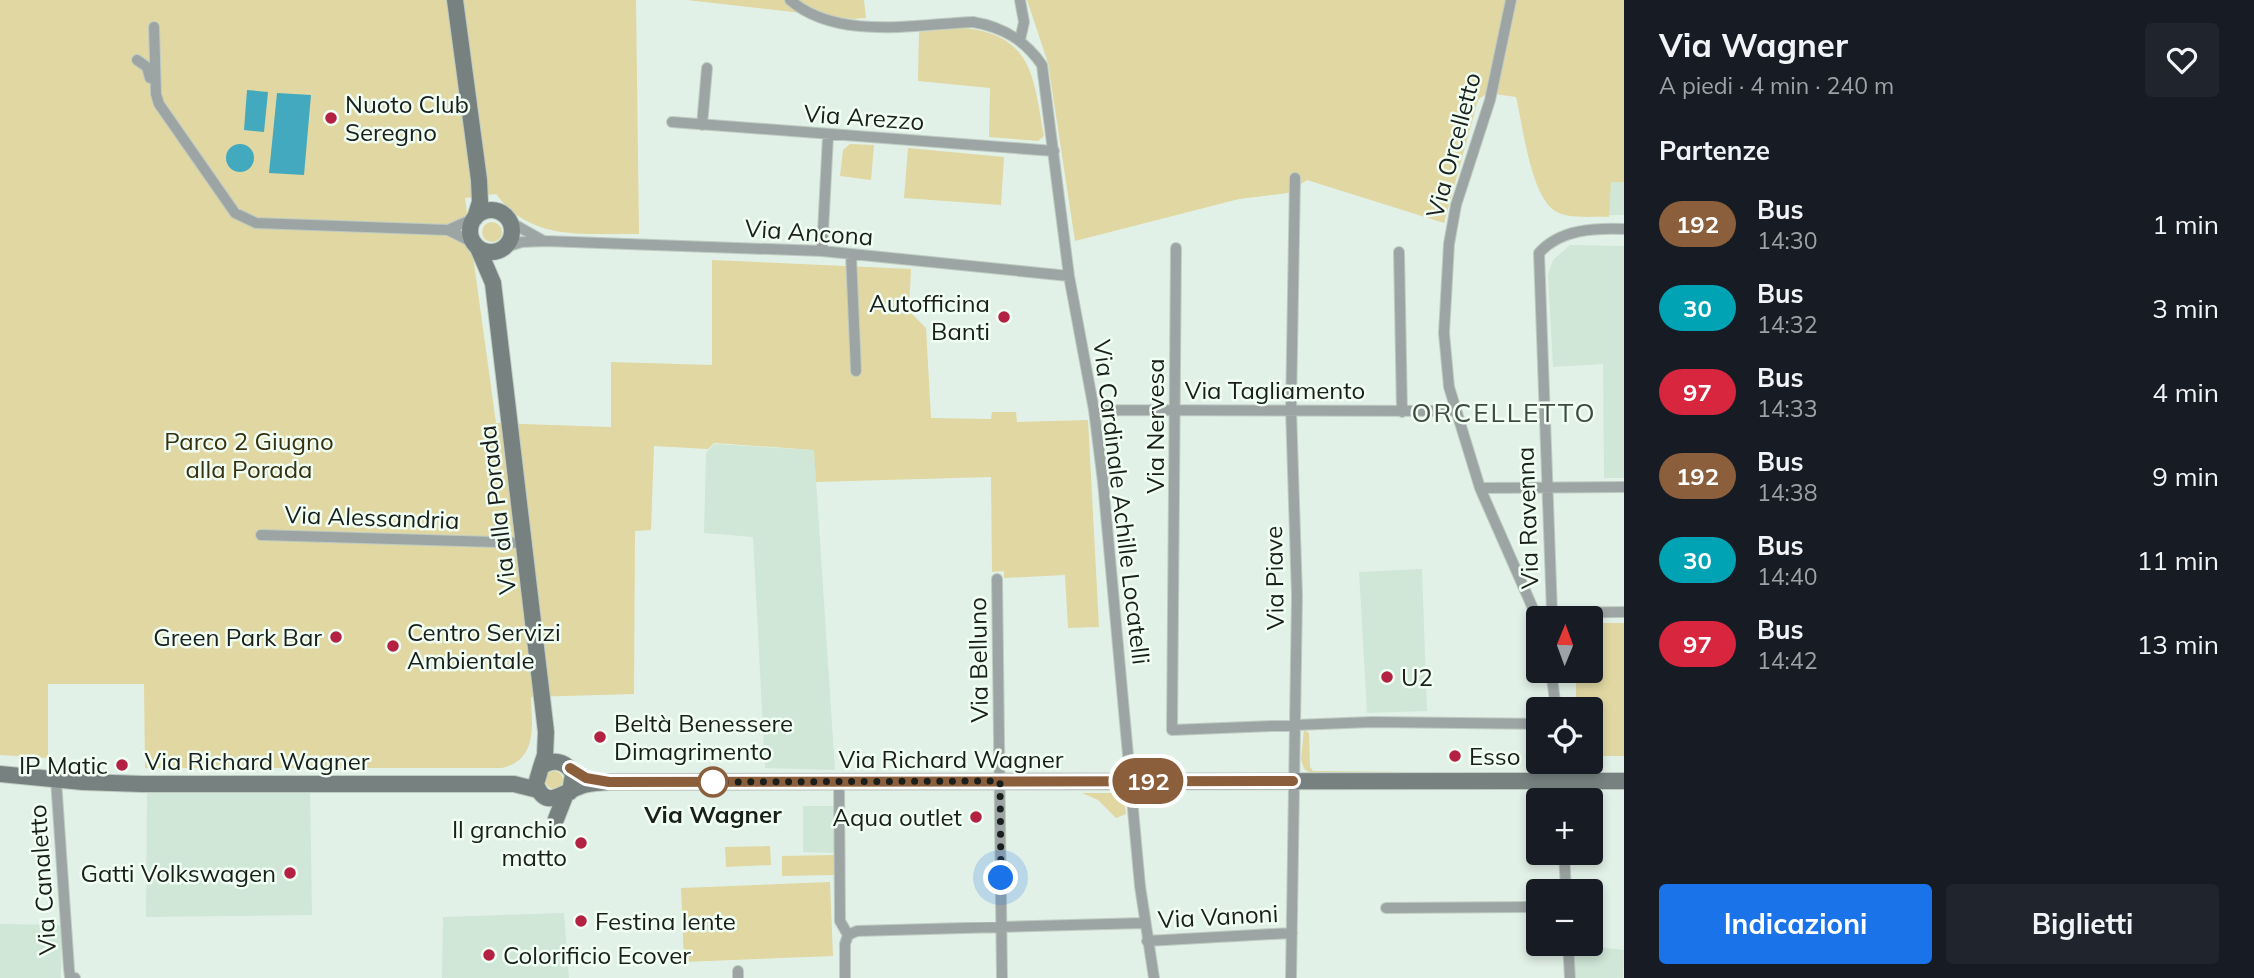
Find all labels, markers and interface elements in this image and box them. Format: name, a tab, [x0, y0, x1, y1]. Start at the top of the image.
button: heart	[2145, 23, 2219, 97]
text: Via Wagner	[1659, 24, 1848, 65]
street label: Via Orcelletto	[1419, 69, 1487, 221]
text: A piedi · 4 min · 240 m	[1659, 71, 1894, 100]
place label: Nuoto Club Seregno	[345, 89, 469, 147]
street label: Via Arezzo	[803, 98, 925, 136]
marker: Nuoto Club Seregno	[323, 110, 339, 126]
text: Partenze	[1659, 134, 1770, 167]
text: Bus	[1757, 193, 1803, 226]
text: 1 min	[2152, 208, 2219, 241]
text: 192	[1676, 209, 1719, 239]
street label: Via Ancona	[744, 213, 874, 251]
text: 14:30	[1757, 226, 1817, 255]
text: Bus	[1757, 277, 1803, 310]
place label: Autofficina Banti	[869, 288, 990, 346]
text: 3 min	[2152, 292, 2219, 325]
text: 30	[1683, 293, 1712, 323]
marker: Autofficina Banti	[996, 309, 1012, 325]
text: 14:32	[1757, 310, 1817, 339]
street label: Via Cardinale Achille Locatelli	[1087, 338, 1157, 666]
street label: Via Nervesa	[1140, 358, 1170, 494]
text: Bus	[1757, 361, 1803, 394]
street label: Via Tagliamento	[1185, 375, 1365, 405]
text: 4 min	[2152, 376, 2219, 409]
text: 97	[1683, 377, 1712, 407]
text: 14:33	[1757, 394, 1817, 423]
district label: ORCELLETTO	[1412, 396, 1596, 429]
street label: Via alla Porada	[472, 424, 522, 596]
park label: Parco 2 Giugno alla Porada	[164, 426, 334, 484]
text: Bus	[1757, 445, 1803, 478]
street label: Via Ravenna	[1510, 446, 1544, 590]
text: 9 min	[2152, 460, 2219, 493]
text: 192	[1676, 461, 1719, 491]
text: 14:38	[1757, 478, 1817, 507]
street label: Via Alessandria	[284, 499, 460, 535]
street label: Via Piave	[1258, 526, 1290, 630]
text: Bus	[1757, 529, 1803, 562]
text: 11 min	[2137, 544, 2219, 577]
text: 30	[1683, 545, 1712, 575]
text: 14:40	[1757, 562, 1817, 591]
street label: Via Belluno	[962, 597, 994, 723]
north arrow	[1526, 606, 1603, 682]
map controls	[1526, 606, 1603, 956]
text: Bus	[1757, 613, 1803, 646]
place label: Centro Servizi Ambientale	[407, 617, 561, 675]
place label: Green Park Bar	[153, 622, 322, 652]
text: 13 min	[2137, 628, 2219, 661]
marker: Green Park Bar	[328, 629, 344, 645]
text: 97	[1683, 629, 1712, 659]
marker: Centro Servizi Ambientale	[385, 638, 401, 654]
text: 14:42	[1757, 646, 1817, 675]
place label: U2	[1401, 662, 1433, 692]
marker: U2	[1379, 669, 1395, 685]
button: locate	[1526, 697, 1603, 774]
place label: Beltà Benessere Dimagrimento	[614, 708, 793, 766]
marker: Beltà Benessere Dimagrimento	[592, 729, 608, 745]
place label: Esso	[1469, 741, 1520, 771]
street label: Via Richard Wagner	[838, 744, 1064, 774]
street label: Via Richard Wagner	[144, 746, 370, 776]
marker: Esso	[1447, 748, 1463, 764]
place label: IP Matic	[19, 750, 108, 780]
marker: IP Matic	[114, 757, 130, 773]
line badge: 192	[1108, 758, 1188, 804]
text: 192	[1126, 766, 1170, 796]
marker: Via Wagner	[698, 767, 728, 797]
button: +	[1526, 788, 1603, 865]
place label: Via Wagner	[643, 799, 782, 829]
place label: Aqua outlet	[832, 802, 962, 832]
street label: Via Canaletto	[22, 804, 62, 956]
marker: Aqua outlet	[968, 809, 984, 825]
place label: Il granchio matto	[452, 814, 567, 872]
marker: Il granchio matto	[573, 835, 589, 851]
place label: Gatti Volkswagen	[80, 858, 276, 888]
your location	[983, 860, 1018, 895]
marker: Gatti Volkswagen	[282, 865, 298, 881]
button: −	[1526, 879, 1603, 956]
button: Indicazioni	[1659, 884, 1932, 964]
button: Biglietti	[1946, 884, 2219, 964]
street label: Via Vanoni	[1157, 898, 1279, 934]
place label: Festina lente	[595, 906, 736, 936]
marker: Festina lente	[573, 913, 589, 929]
place label: Colorificio Ecover	[503, 940, 691, 970]
marker: Colorificio Ecover	[481, 947, 497, 963]

